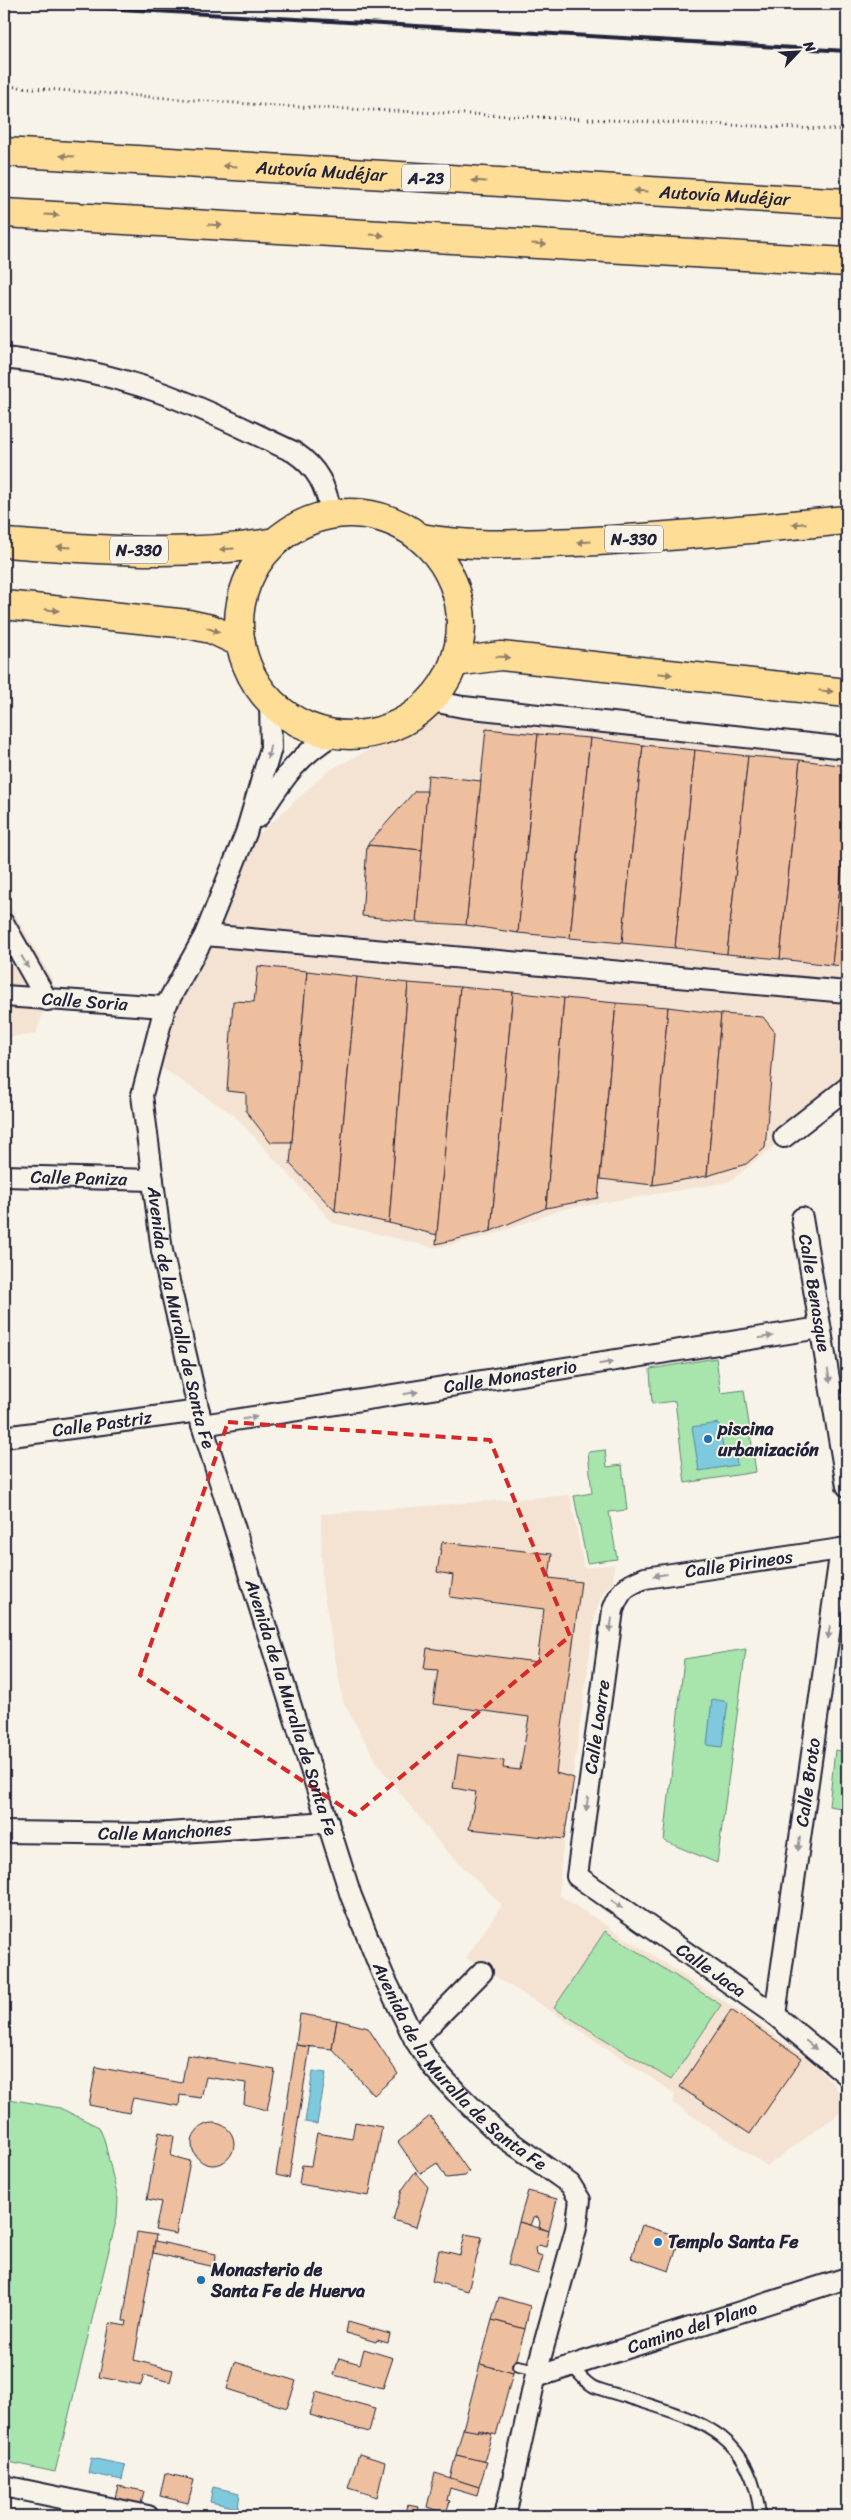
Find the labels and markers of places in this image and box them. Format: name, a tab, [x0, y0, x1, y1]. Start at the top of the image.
place label: piscina urbanización	[717, 1413, 819, 1466]
marker: piscina urbanización	[702, 1433, 714, 1445]
place label: Templo Santa Fe	[668, 2226, 799, 2258]
marker: Templo Santa Fe	[652, 2236, 664, 2248]
place label: Monasterio de Santa Fe de Huerva	[210, 2254, 365, 2307]
marker: Monasterio de Santa Fe de Huerva	[195, 2274, 207, 2286]

